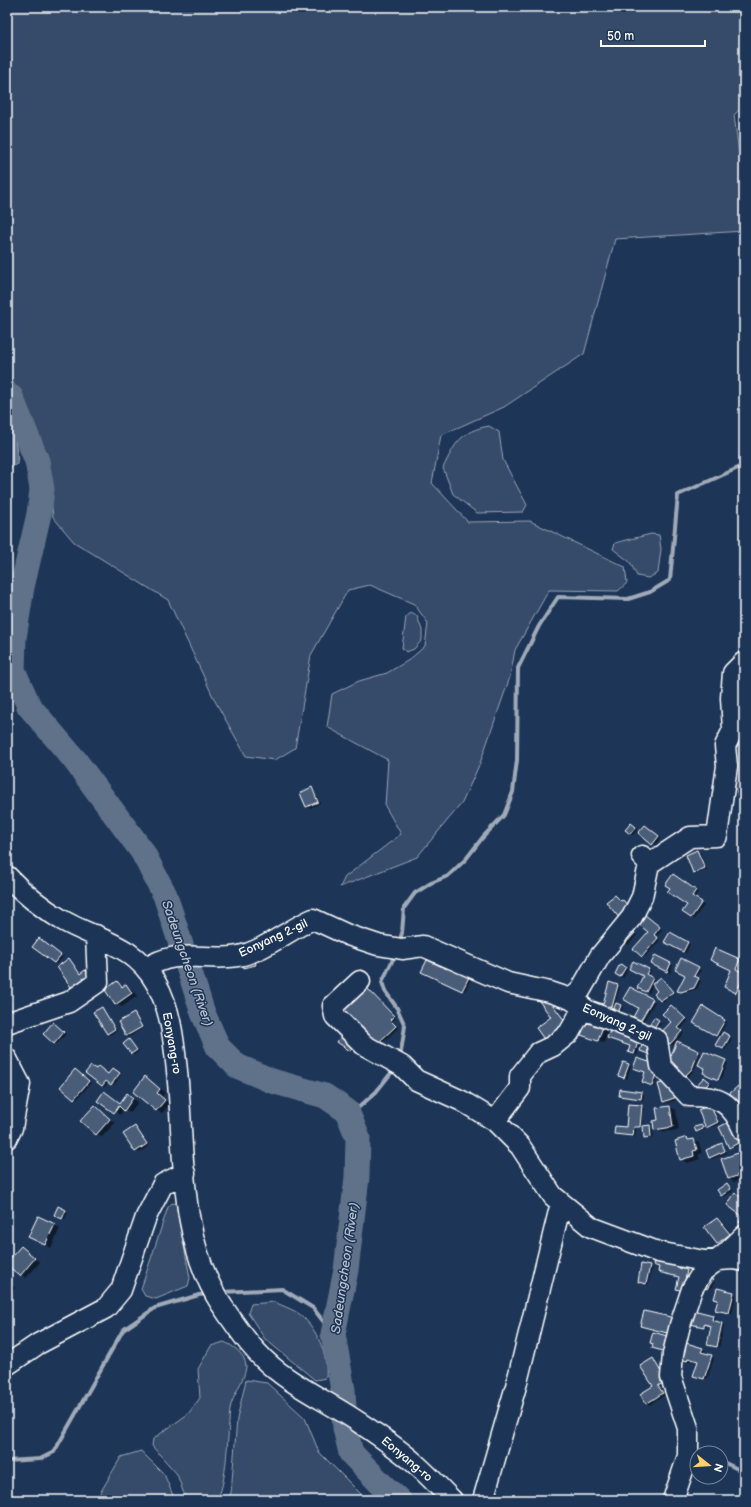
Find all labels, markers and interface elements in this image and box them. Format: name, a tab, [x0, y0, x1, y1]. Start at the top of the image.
scale bar	[601, 22, 705, 48]
text: 50 m	[607, 29, 634, 44]
water label: Sadeungcheon (River)	[158, 898, 216, 1029]
street label: Eonyang 2-gil	[236, 916, 310, 961]
street label: Eonyang 2-gil	[580, 1001, 654, 1044]
street label: Eonyang-ro	[159, 1011, 184, 1075]
water label: Sadeungcheon (River)	[328, 1201, 362, 1335]
street label: Eonyang-ro	[378, 1434, 436, 1485]
north arrow	[689, 1445, 729, 1485]
text: N	[711, 1462, 726, 1474]

